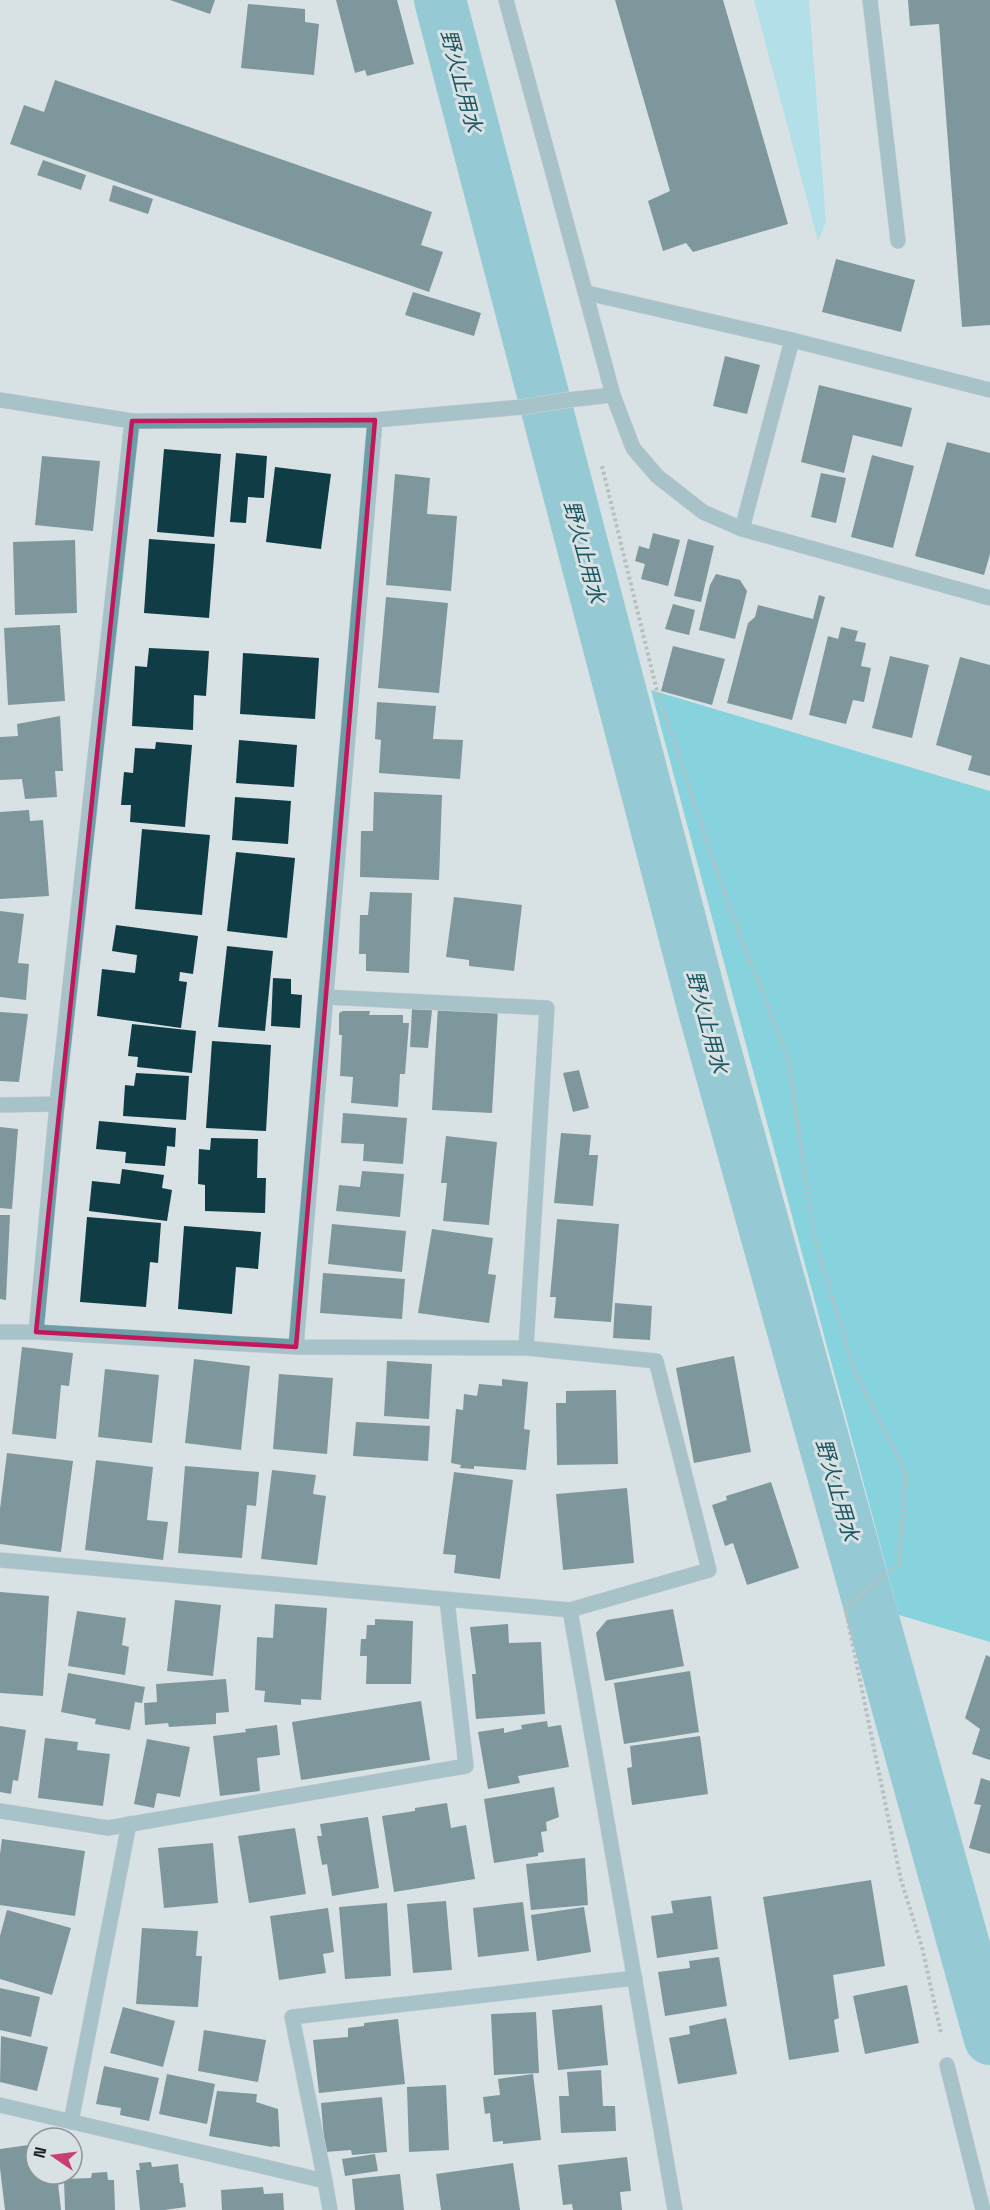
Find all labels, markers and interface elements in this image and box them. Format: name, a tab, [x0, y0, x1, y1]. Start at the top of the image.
water label: 野火止用水	[435, 27, 489, 137]
water label: 野火止用水	[558, 498, 612, 608]
water label: 野火止用水	[681, 968, 735, 1078]
water label: 野火止用水	[810, 1436, 865, 1546]
north arrow	[24, 2126, 84, 2186]
text: N	[28, 2145, 51, 2160]

